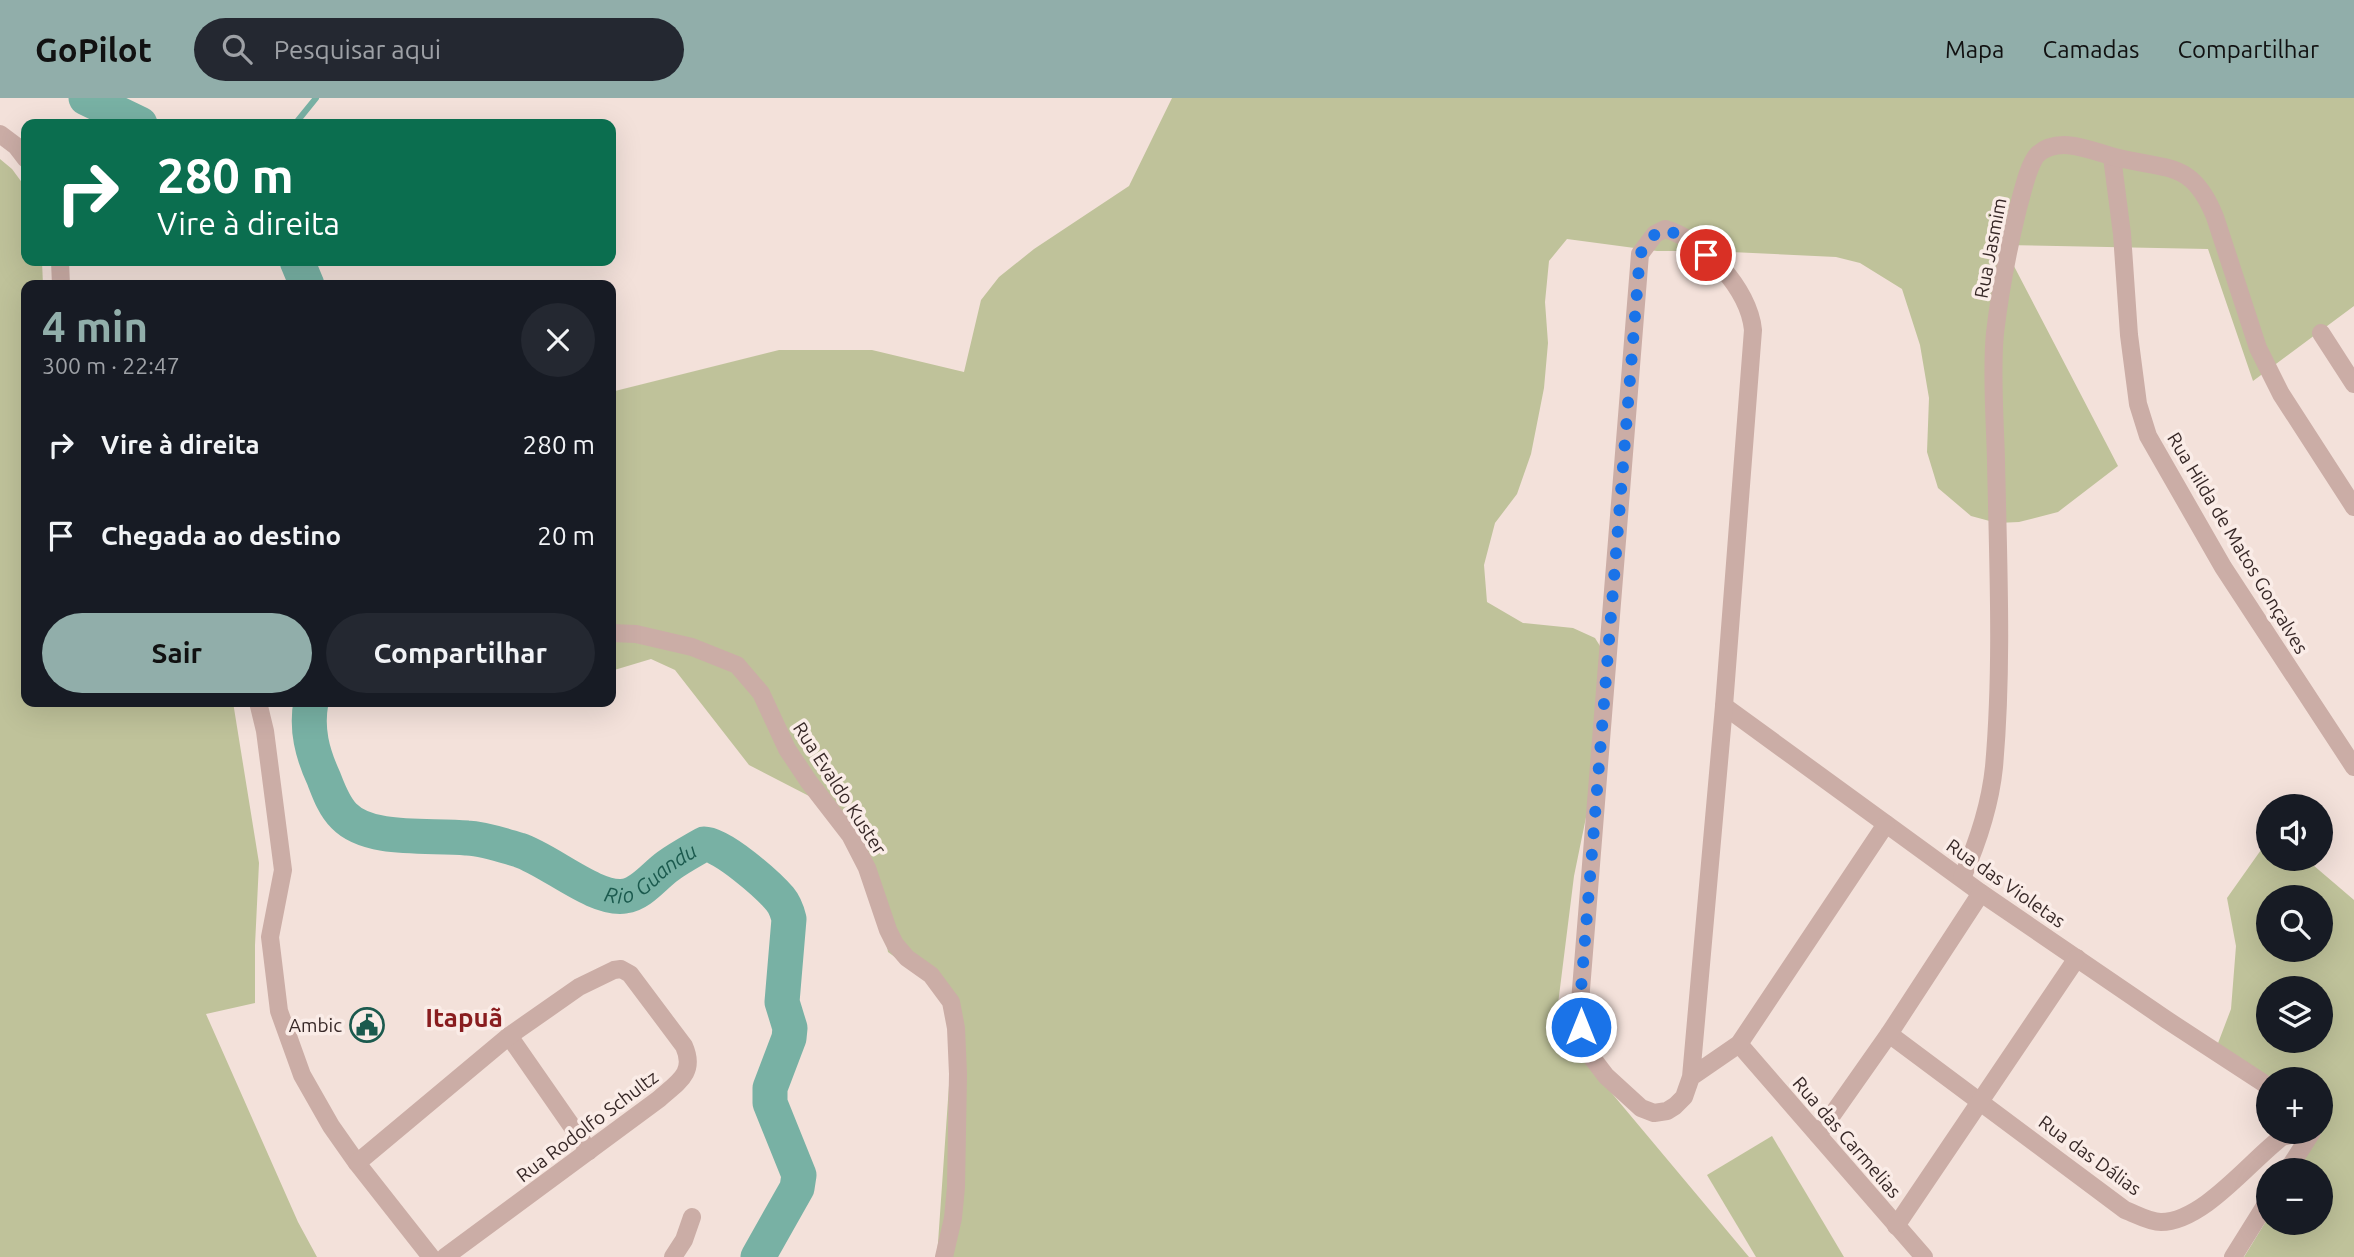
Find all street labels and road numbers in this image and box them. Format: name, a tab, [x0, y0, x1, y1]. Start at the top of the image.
street label: Rua Jasmim	[1970, 196, 2010, 300]
street label: Rua Hilda de Matos Gonçalves	[2163, 428, 2313, 658]
street label: Rua Evaldo Kuster	[789, 718, 891, 858]
street label: Rua das Violetas	[1943, 834, 2069, 932]
street label: Rua Rodolfo Schultz	[512, 1066, 662, 1186]
street label: Rua das Carmelias	[1788, 1072, 1906, 1202]
street label: Rua das Dálias	[2035, 1111, 2145, 1199]

